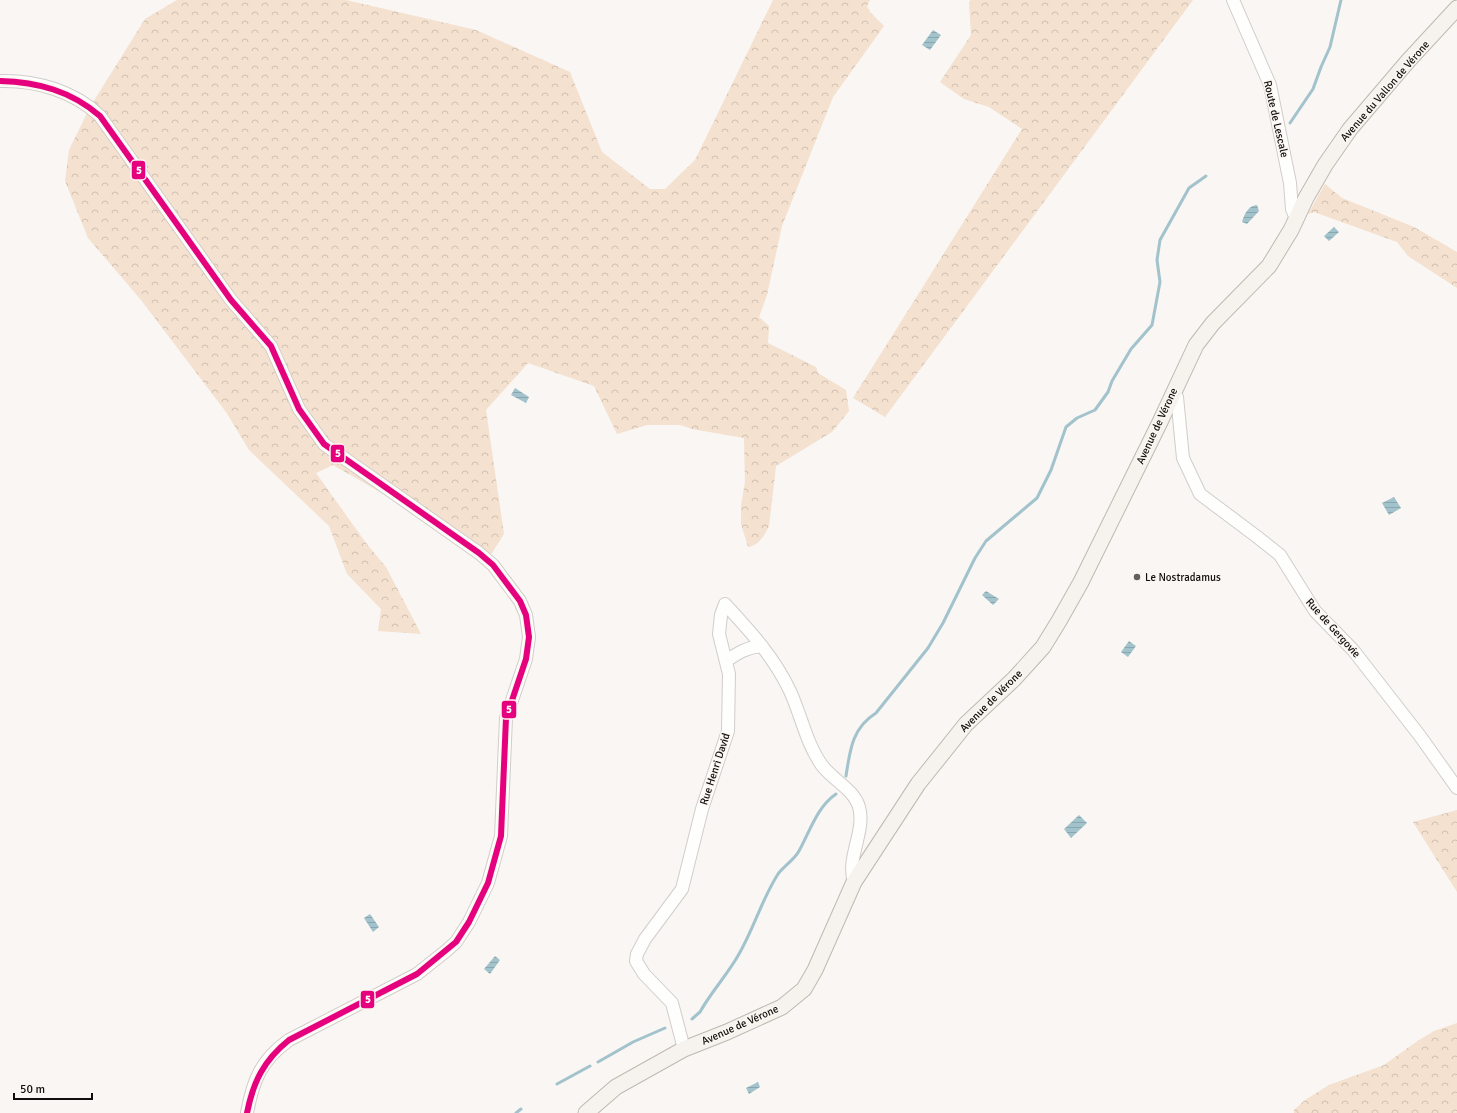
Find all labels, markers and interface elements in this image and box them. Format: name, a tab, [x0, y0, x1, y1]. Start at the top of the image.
street label: Avenue du Vallon de Vérone	[1338, 38, 1432, 144]
street label: Route de Lescale	[1261, 79, 1291, 159]
line badge: 5	[131, 160, 146, 180]
text: 5	[136, 164, 142, 177]
street label: Avenue de Vérone	[1134, 386, 1180, 466]
line badge: 5	[330, 444, 345, 463]
text: 5	[335, 447, 341, 460]
place label: Le Nostradamus	[1145, 571, 1221, 584]
marker: Le Nostradamus	[1132, 572, 1142, 582]
street label: Rue de Gergovie	[1303, 596, 1363, 660]
street label: Avenue de Vérone	[957, 667, 1025, 735]
line badge: 5	[501, 700, 517, 719]
text: 5	[506, 703, 512, 716]
street label: Rue Henri David	[697, 731, 733, 807]
line badge: 5	[360, 990, 375, 1009]
text: 5	[365, 993, 371, 1006]
street label: Avenue de Vérone	[699, 1002, 781, 1048]
scale bar	[14, 1075, 92, 1101]
text: 50 m	[20, 1082, 45, 1097]

